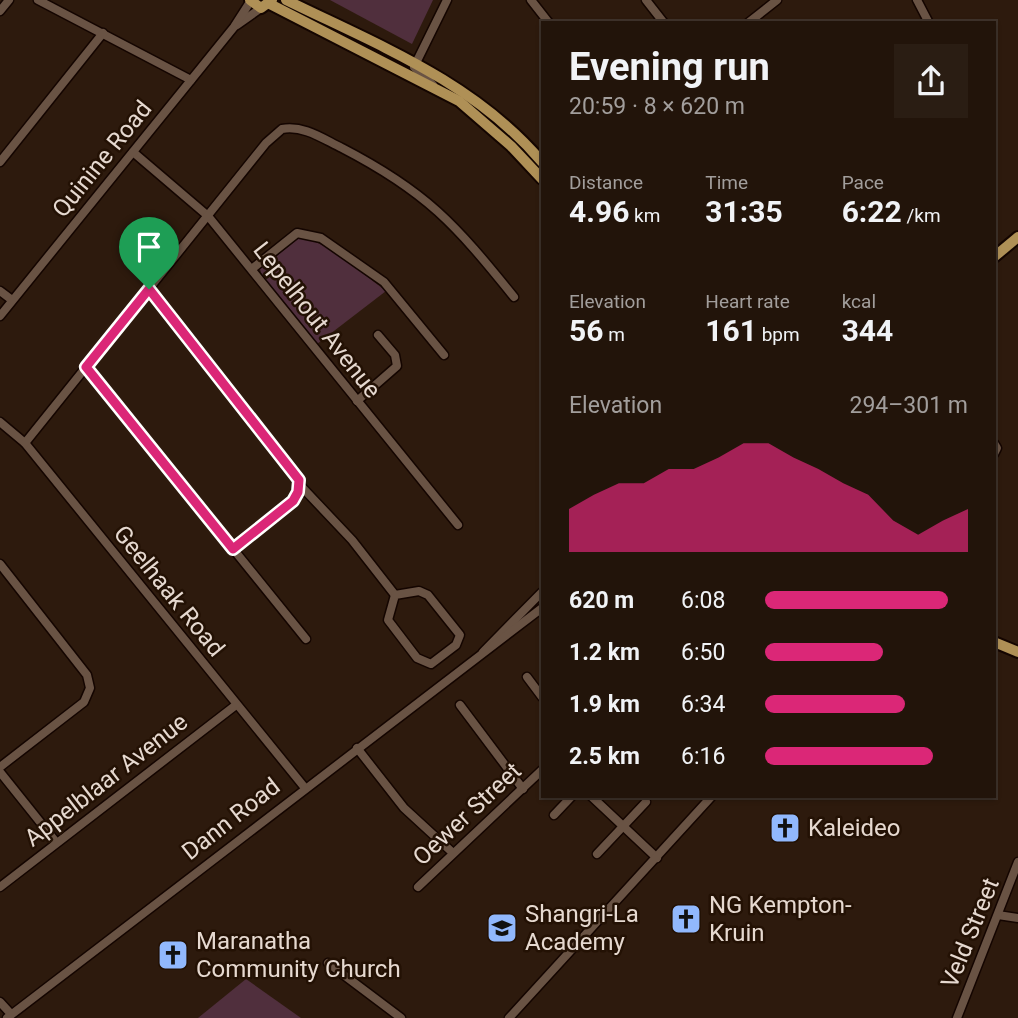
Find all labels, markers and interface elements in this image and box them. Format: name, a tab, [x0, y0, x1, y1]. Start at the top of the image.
button: share	[894, 44, 968, 118]
text: Evening run	[569, 45, 770, 89]
text: 20:59 · 8 × 620 m	[569, 93, 745, 120]
street label: Quinine Road	[47, 95, 157, 223]
text: Distance	[569, 171, 643, 194]
text: Time	[705, 171, 748, 194]
text: Pace	[842, 171, 884, 194]
text: 4.96	[569, 194, 629, 229]
text: 31:35	[705, 194, 783, 229]
text: 6:22	[842, 194, 902, 229]
text: km	[629, 204, 660, 227]
text: /km	[902, 204, 941, 227]
pin	[119, 217, 179, 289]
icon: arrive	[130, 228, 168, 266]
street label: Lepelhout Avenue	[247, 236, 387, 404]
text: Elevation	[569, 290, 646, 313]
text: Heart rate	[705, 290, 790, 313]
text: kcal	[842, 290, 876, 313]
text: 56	[569, 313, 603, 348]
text: 161	[705, 313, 757, 348]
text: 344	[842, 313, 893, 348]
text: m	[603, 323, 625, 346]
text: bpm	[757, 323, 800, 346]
text: Elevation	[569, 392, 662, 419]
text: 294–301 m	[849, 392, 968, 419]
street label: Geelhaak Road	[108, 520, 230, 662]
text: 620 m	[569, 587, 634, 614]
text: 6:08	[681, 587, 725, 614]
text: 1.2 km	[569, 639, 640, 666]
text: 6:50	[681, 639, 725, 666]
text: 1.9 km	[569, 691, 640, 718]
text: 6:34	[681, 691, 725, 718]
street label: Appelblaar Avenue	[19, 708, 193, 852]
text: 2.5 km	[569, 743, 640, 770]
text: 6:16	[681, 743, 725, 770]
street label: Oewer Street	[407, 757, 527, 871]
street label: Dann Road	[177, 772, 285, 866]
church icon: Kaleideo	[768, 811, 802, 845]
place label: Kaleideo	[808, 814, 900, 842]
street label: Veld Street	[935, 874, 1005, 992]
place label: NG Kempton- Kruin	[709, 891, 852, 947]
place label: Shangri-La Academy	[525, 900, 639, 956]
church icon: NG Kempton- Kruin	[669, 902, 703, 936]
school or university icon: Shangri-La Academy	[485, 911, 519, 945]
place label: Maranatha Community Church	[196, 927, 401, 983]
church icon: Maranatha Community Church	[156, 938, 190, 972]

